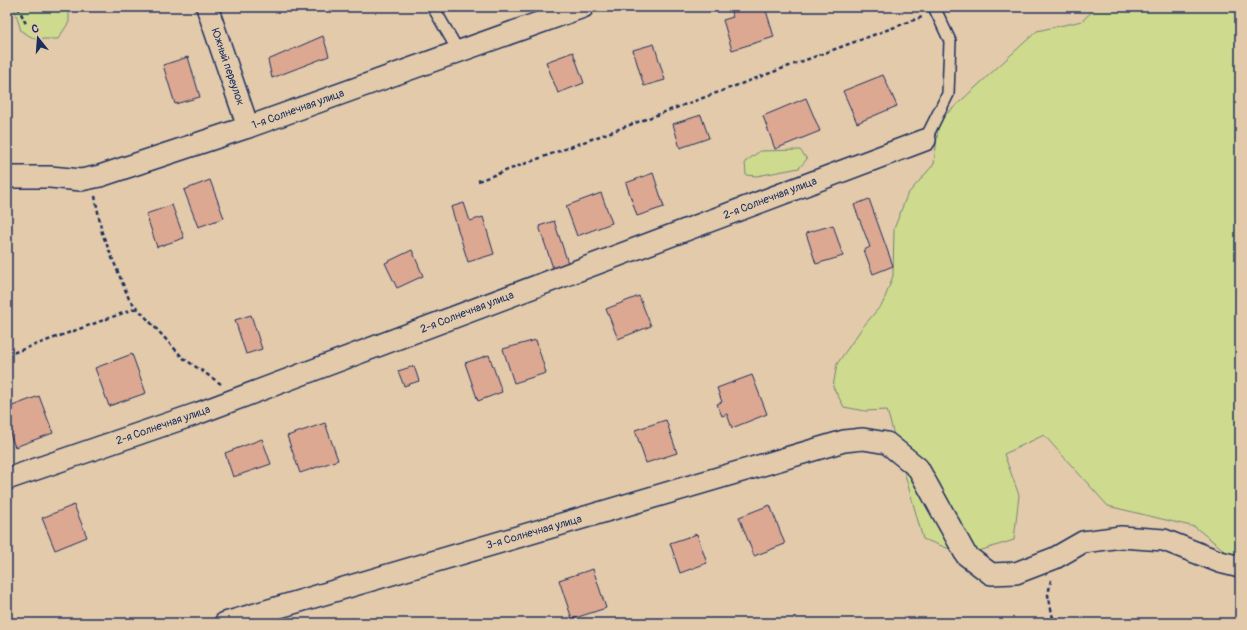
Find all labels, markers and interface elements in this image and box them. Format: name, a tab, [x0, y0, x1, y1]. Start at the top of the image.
north arrow	[18, 18, 58, 58]
text: С	[30, 22, 41, 36]
street label: Южный переулок	[209, 27, 247, 107]
street label: 1-я Солнечная улица	[250, 86, 346, 132]
street label: 2-я Солнечная улица	[722, 174, 818, 222]
street label: 2-я Солнечная улица	[419, 288, 515, 336]
street label: 2-я Солнечная улица	[114, 403, 212, 447]
street label: 3-я Солнечная улица	[485, 512, 583, 552]

